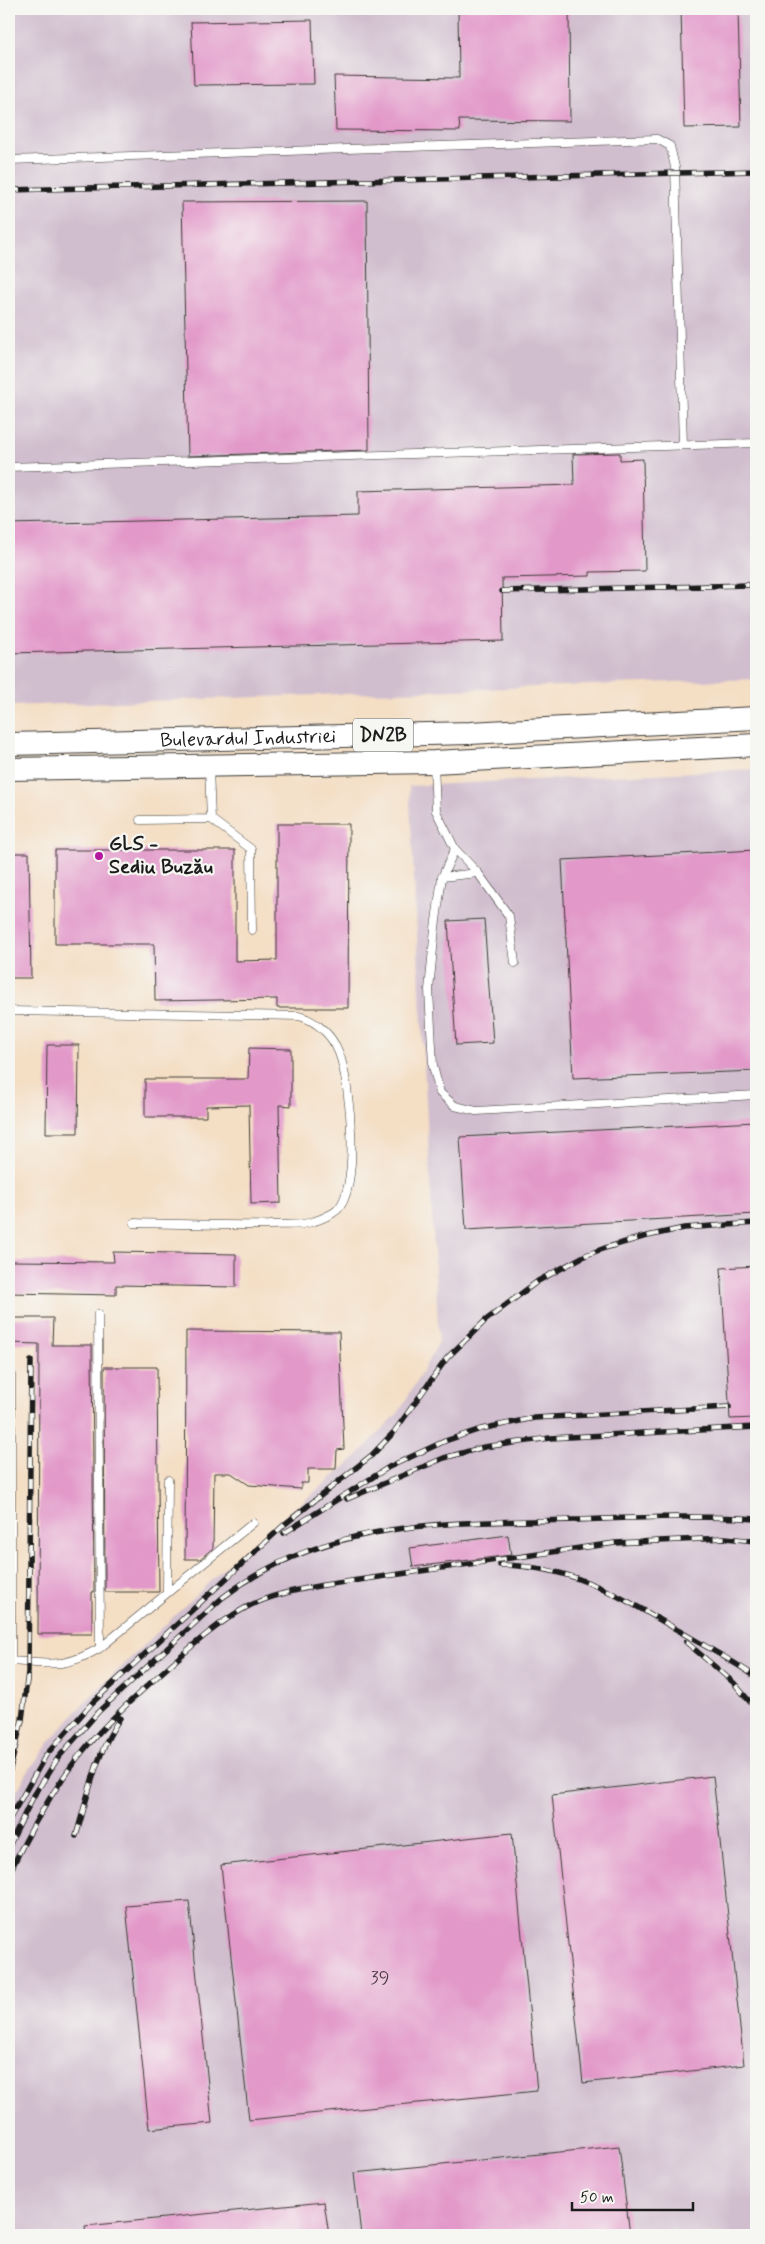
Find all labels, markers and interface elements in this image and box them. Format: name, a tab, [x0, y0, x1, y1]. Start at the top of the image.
road number: DN2B	[353, 718, 413, 752]
street label: Bulevardul Industriei	[160, 723, 336, 754]
place label: GLS - Sediu Buzău	[109, 831, 213, 881]
marker: GLS - Sediu Buzău	[93, 850, 105, 862]
house number: 39	[371, 1966, 389, 1990]
scale bar	[572, 2179, 694, 2211]
text: 50 m	[580, 2188, 614, 2208]

